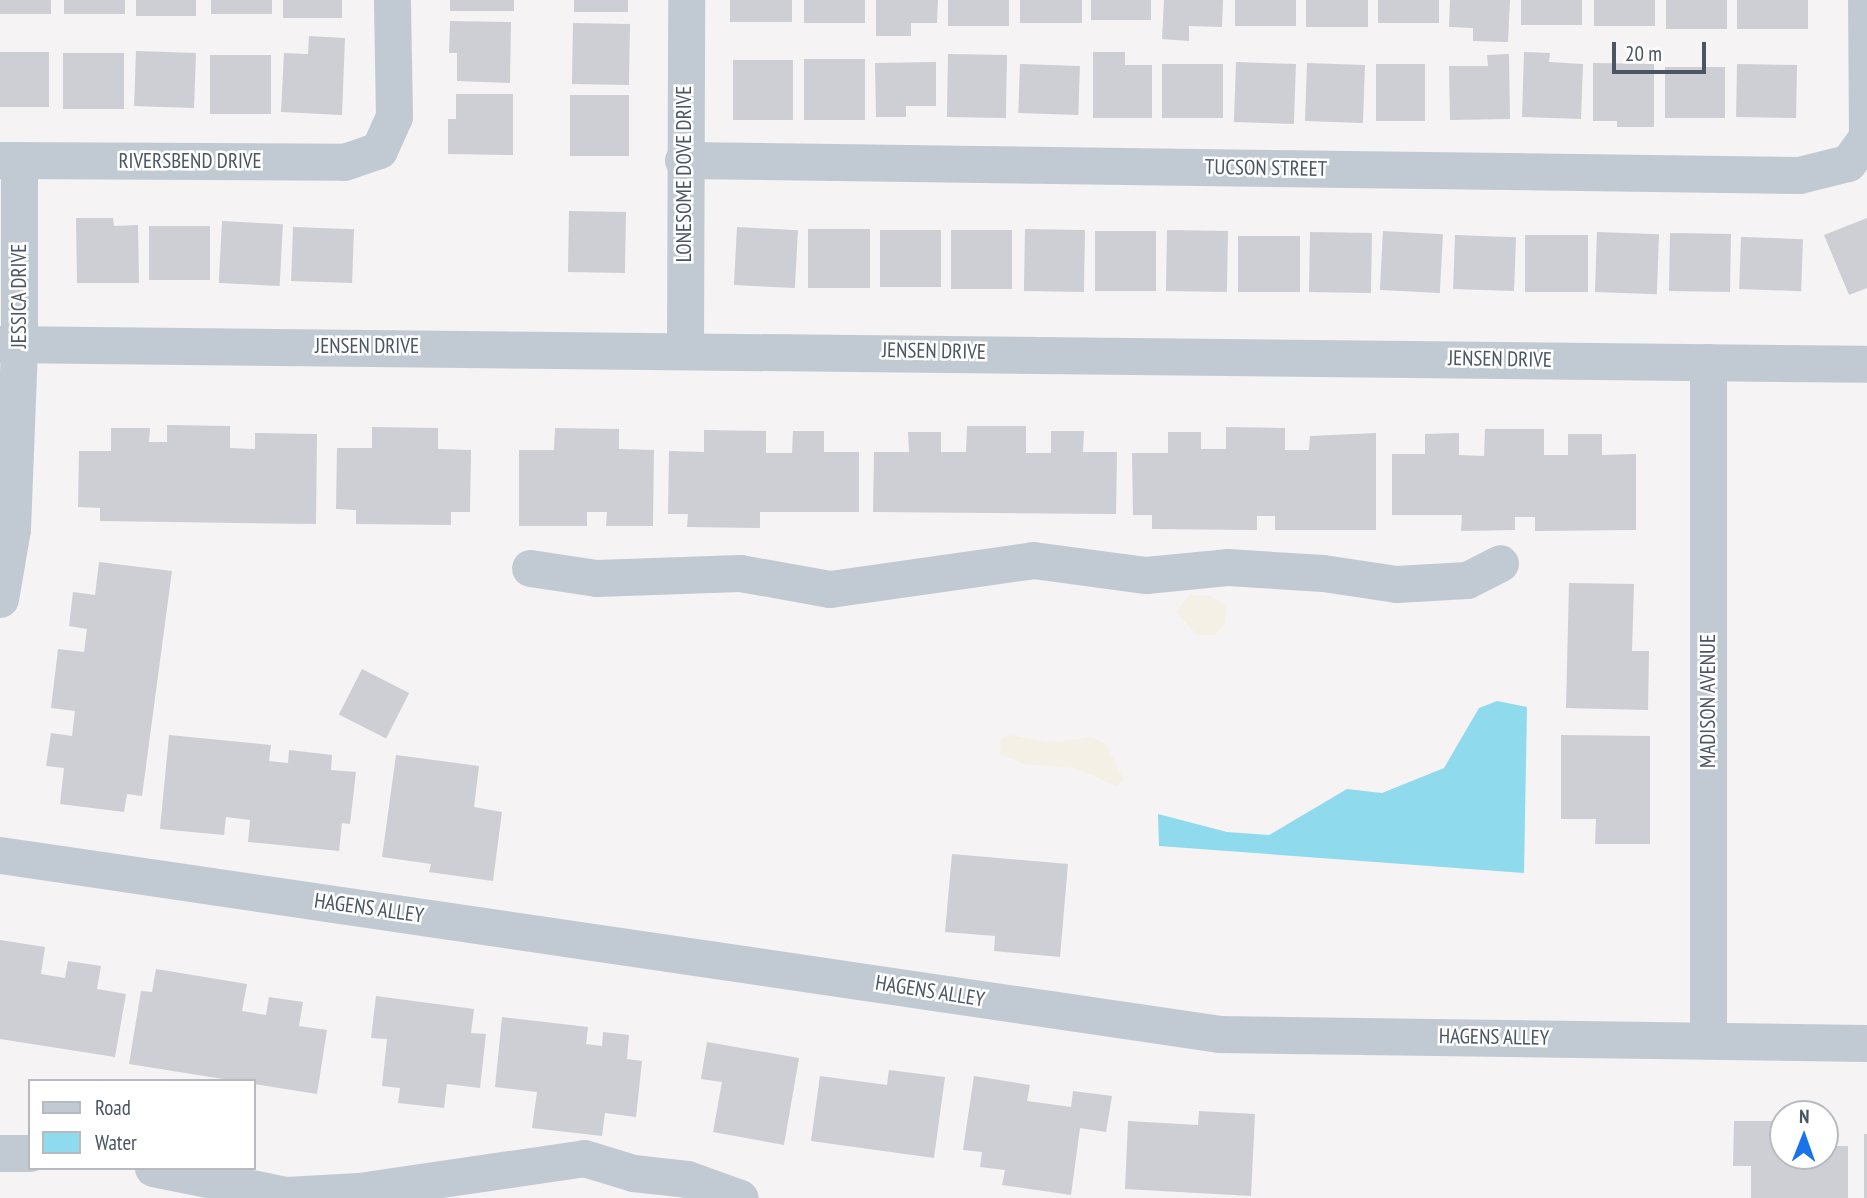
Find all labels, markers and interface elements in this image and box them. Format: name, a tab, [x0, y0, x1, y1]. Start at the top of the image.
scale bar	[1615, 28, 1710, 72]
text: 20 m	[1625, 40, 1662, 67]
street label: LONESOME DOVE DRIVE	[671, 86, 697, 262]
street label: RIVERSBEND DRIVE	[118, 148, 262, 174]
street label: TUCSON STREET	[1205, 154, 1327, 182]
street label: JESSICA DRIVE	[6, 243, 32, 349]
street label: JENSEN DRIVE	[315, 333, 419, 359]
street label: JENSEN DRIVE	[882, 337, 986, 365]
street label: JENSEN DRIVE	[1448, 345, 1552, 373]
street label: MADISON AVENUE	[1695, 634, 1721, 768]
street label: HAGENS ALLEY	[312, 888, 426, 928]
street label: HAGENS ALLEY	[873, 970, 987, 1012]
street label: HAGENS ALLEY	[1438, 1023, 1550, 1051]
legend	[28, 1079, 256, 1170]
text: Road	[95, 1094, 131, 1121]
north arrow	[1769, 1100, 1839, 1170]
text: N	[1799, 1104, 1810, 1128]
text: Water	[95, 1129, 137, 1156]

